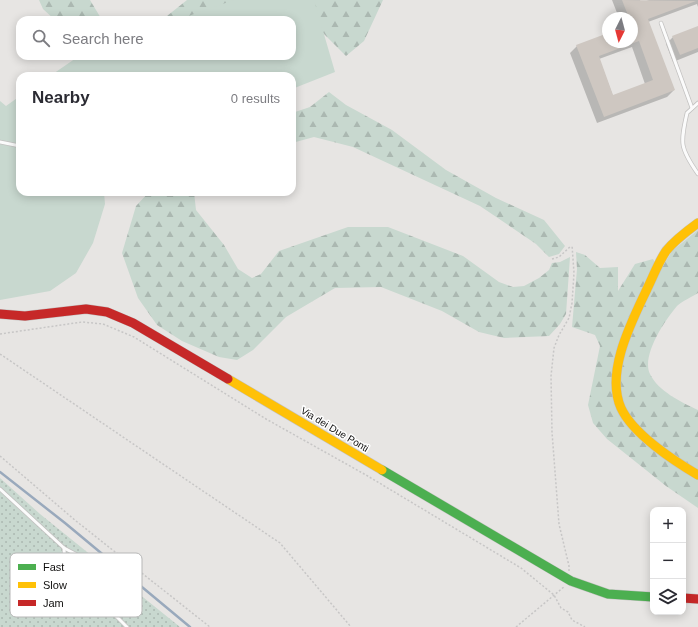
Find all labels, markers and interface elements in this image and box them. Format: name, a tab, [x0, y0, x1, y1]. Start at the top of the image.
north arrow	[602, 12, 638, 48]
search box	[16, 16, 296, 60]
icon: search	[30, 27, 52, 49]
text: Search here	[62, 30, 144, 47]
text: Nearby	[32, 88, 90, 107]
text: 0 results	[231, 91, 280, 106]
street label: Via dei Due Ponti	[299, 405, 371, 454]
map controls	[650, 507, 686, 615]
button: +	[650, 507, 686, 543]
button: −	[650, 543, 686, 579]
legend	[10, 553, 142, 617]
text: Fast	[43, 561, 64, 573]
text: Slow	[43, 579, 67, 591]
button: layers	[650, 579, 686, 615]
text: Jam	[43, 597, 64, 609]

